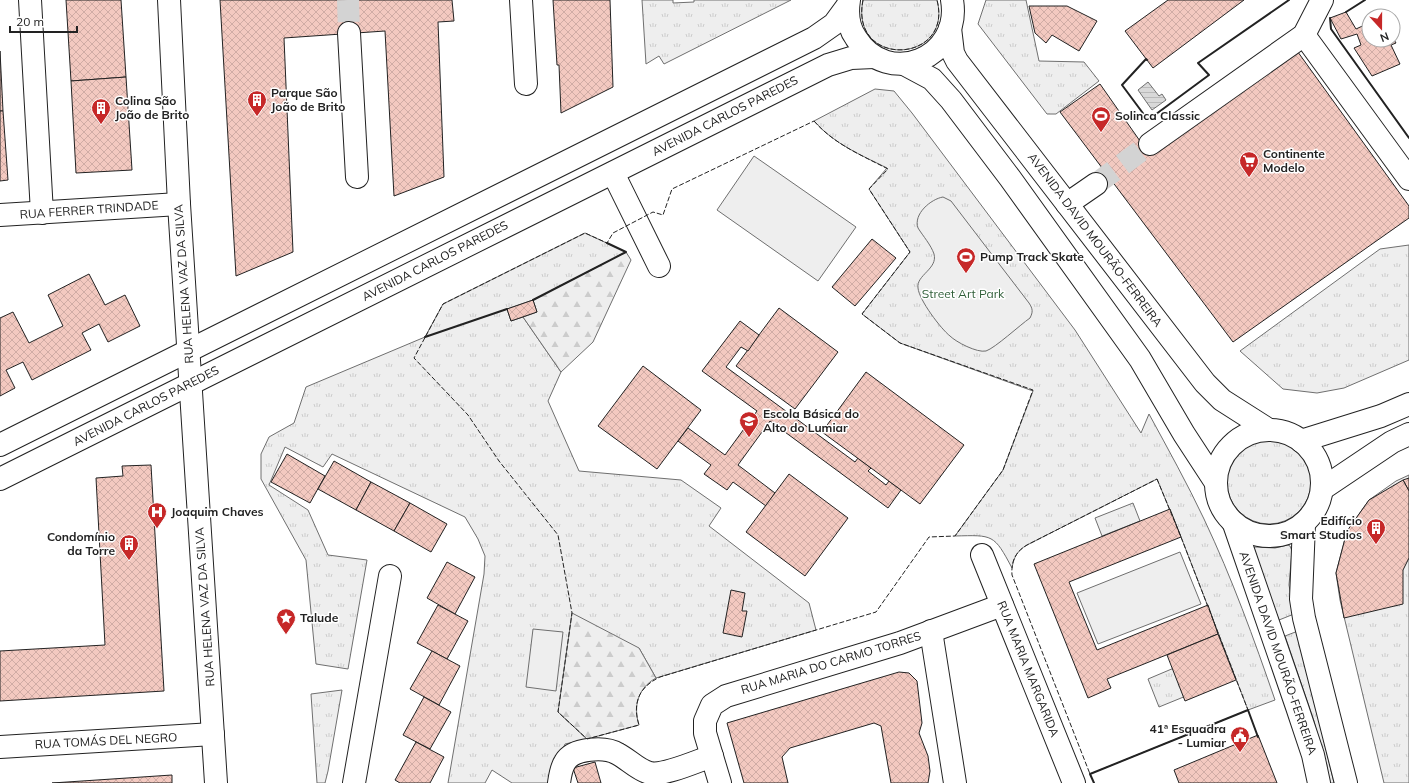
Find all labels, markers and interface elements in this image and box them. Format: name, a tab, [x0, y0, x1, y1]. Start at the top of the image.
scale bar	[10, 8, 77, 34]
north arrow	[1361, 8, 1401, 48]
text: 20 m	[16, 14, 44, 29]
text: N	[1378, 29, 1391, 45]
street label: AVENIDA CARLOS PAREDES	[649, 72, 800, 159]
place label: Parque São João de Brito	[271, 85, 345, 114]
building icon: Parque São João de Brito	[246, 89, 268, 117]
place label: Colina São João de Brito	[115, 93, 189, 122]
building icon: Colina São João de Brito	[90, 97, 112, 125]
sports icon: Solinca Classic	[1090, 105, 1112, 133]
place label: Solinca Classic	[1115, 108, 1200, 123]
place label: Continente Modelo	[1263, 146, 1325, 175]
street label: AVENIDA DAVID MOURÃO-FERREIRA	[1025, 150, 1166, 330]
supermarket icon: Continente Modelo	[1238, 150, 1260, 178]
street label: RUA FERRER TRINDADE	[19, 197, 159, 222]
street label: RUA HELENA VAZ DA SILVA	[170, 204, 197, 364]
street label: AVENIDA CARLOS PAREDES	[359, 217, 510, 304]
sports icon: Pump Track Skate	[955, 246, 977, 274]
place label: Pump Track Skate	[980, 249, 1084, 264]
park label: Street Art Park	[922, 286, 1005, 301]
street label: AVENIDA CARLOS PAREDES	[70, 362, 221, 449]
place label: Escola Básica do Alto do Lumiar	[763, 406, 859, 435]
school or university icon: Escola Básica do Alto do Lumiar	[738, 410, 760, 438]
hospital icon: Joaquim Chaves	[146, 501, 168, 529]
place label: Joaquim Chaves	[171, 504, 264, 519]
place label: Edifício Smart Studios	[1280, 513, 1362, 542]
building icon: Edifício Smart Studios	[1365, 517, 1387, 545]
street label: RUA HELENA VAZ DA SILVA	[191, 527, 218, 687]
place label: Condomínio da Torre	[47, 529, 115, 558]
building icon: Condomínio da Torre	[118, 533, 140, 561]
street label: AVENIDA DAVID MOURÃO-FERREIRA	[1237, 549, 1320, 757]
street label: RUA MARIA MARGARIDA	[994, 599, 1063, 739]
place icon: Talude	[275, 607, 297, 635]
place label: Talude	[300, 610, 339, 625]
street label: RUA MARIA DO CARMO TORRES	[739, 628, 923, 697]
place label: 41ª Esquadra - Lumiar	[1150, 721, 1226, 750]
public building icon: 41ª Esquadra - Lumiar	[1229, 725, 1251, 753]
street label: RUA TOMÁS DEL NEGRO	[34, 729, 178, 752]

